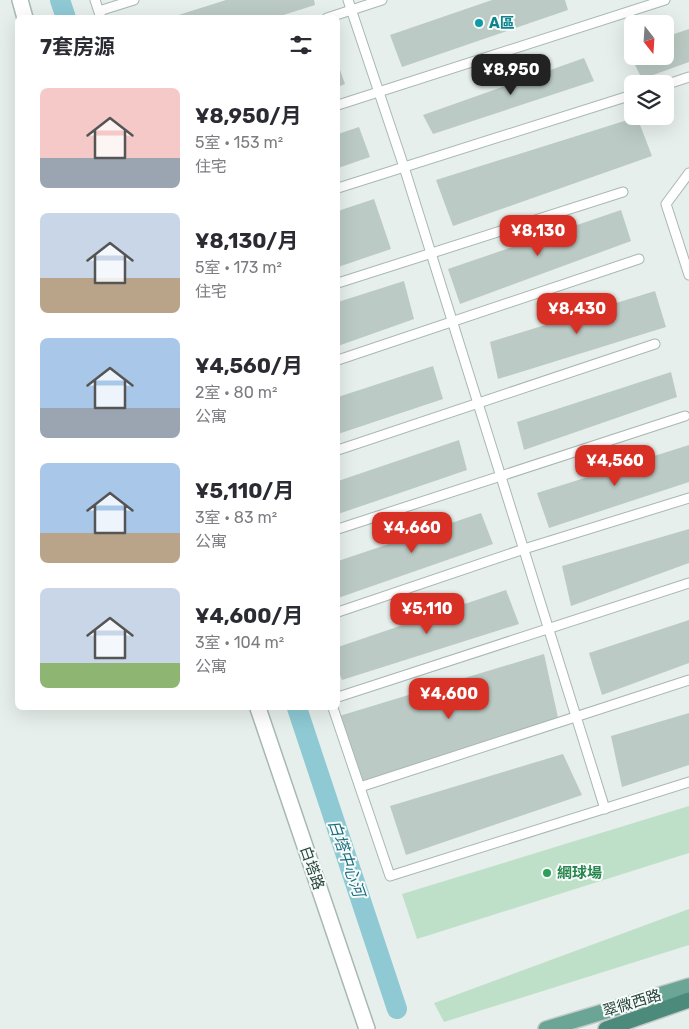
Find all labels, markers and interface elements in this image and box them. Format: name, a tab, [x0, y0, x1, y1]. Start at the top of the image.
place label: A區	[489, 14, 515, 32]
north arrow	[624, 15, 674, 65]
map controls	[624, 15, 674, 125]
marker: A區	[473, 17, 485, 29]
icon: filters	[287, 31, 315, 59]
text: 7套房源	[40, 34, 115, 59]
pin: ¥8,950	[470, 54, 552, 96]
text: ¥8,950	[482, 60, 540, 79]
button: layers	[624, 75, 674, 125]
text: ¥8,950/月	[195, 103, 302, 128]
icon: home	[80, 108, 140, 168]
text: 5室 · 153 m²	[195, 133, 283, 152]
text: 住宅	[195, 157, 227, 176]
pin: ¥8,130	[497, 214, 579, 257]
text: ¥8,130	[511, 221, 565, 240]
text: ¥8,130/月	[195, 228, 298, 253]
icon: home	[80, 233, 140, 293]
text: 5室 · 173 m²	[195, 258, 282, 277]
text: 住宅	[195, 282, 227, 301]
pin: ¥8,430	[536, 292, 618, 335]
text: ¥8,430	[548, 299, 606, 318]
text: ¥4,560/月	[195, 353, 303, 378]
icon: home	[80, 358, 140, 418]
text: 2室 · 80 m²	[195, 383, 277, 402]
text: 公寓	[195, 407, 227, 426]
pin: ¥4,560	[574, 444, 656, 487]
text: ¥4,560	[586, 451, 644, 470]
text: ¥5,110/月	[195, 478, 294, 503]
icon: home	[80, 483, 140, 543]
text: 3室 · 83 m²	[195, 508, 277, 527]
pin: ¥4,660	[371, 512, 453, 554]
text: ¥4,660	[383, 518, 441, 537]
text: 公寓	[195, 532, 227, 551]
pin: ¥5,110	[386, 592, 468, 635]
text: ¥5,110	[401, 599, 453, 618]
text: ¥4,600/月	[195, 603, 303, 628]
icon: home	[80, 608, 140, 668]
text: 3室 · 104 m²	[195, 633, 284, 652]
text: 公寓	[195, 657, 227, 676]
pin: ¥4,600	[408, 678, 490, 720]
text: ¥4,600	[420, 684, 478, 703]
water label: 白塔中心河	[325, 817, 370, 902]
street label: 白塔路	[296, 844, 328, 892]
place label: 網球場	[557, 864, 602, 882]
marker: 網球場	[541, 867, 553, 879]
street label: 翠微西路	[601, 986, 663, 1020]

